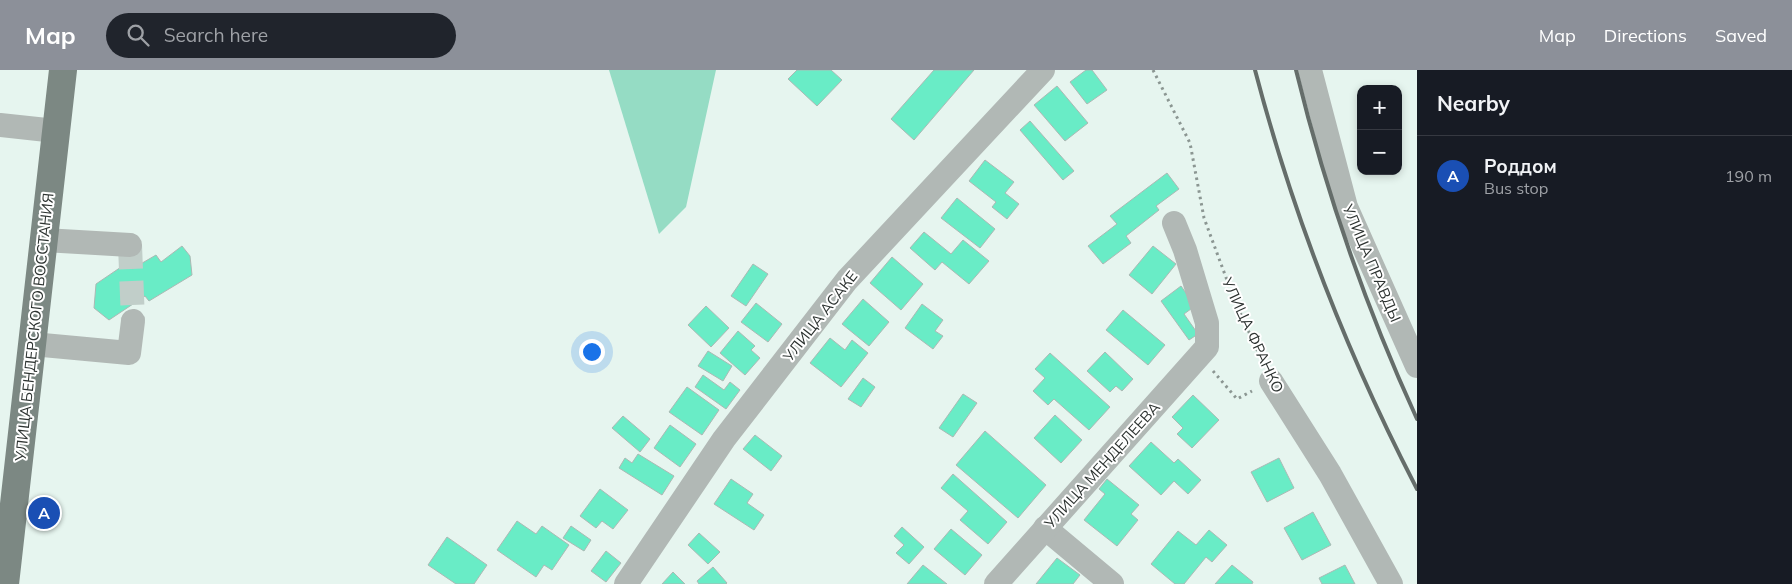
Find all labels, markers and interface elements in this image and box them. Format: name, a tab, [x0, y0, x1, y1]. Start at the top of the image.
search box	[106, 13, 456, 58]
text: Map	[25, 20, 76, 50]
icon: search	[124, 21, 152, 49]
text: Search here	[164, 23, 268, 47]
text: Map	[1539, 24, 1576, 47]
text: Directions	[1604, 24, 1687, 47]
text: Saved	[1715, 24, 1767, 47]
map controls	[1357, 85, 1402, 175]
button: +	[1357, 85, 1402, 130]
text: Nearby	[1437, 90, 1510, 116]
button: −	[1357, 130, 1402, 175]
text: Роддом	[1484, 154, 1557, 178]
text: A	[1447, 166, 1459, 186]
text: 190 m	[1725, 166, 1772, 186]
text: Bus stop	[1484, 178, 1548, 198]
street label: УЛИЦА БЕНДЕРСКОГО ВОССТАНИЯ	[10, 192, 58, 463]
street label: УЛИЦА ПРАВДЫ	[1338, 200, 1405, 325]
street label: УЛИЦА АСАКЕ	[778, 267, 861, 366]
street label: УЛИЦА ФРАНКО	[1218, 273, 1288, 396]
your location	[579, 339, 605, 365]
street label: УЛИЦА МЕНДЕЛЕЕВА	[1039, 398, 1164, 533]
pin: A	[28, 494, 60, 532]

